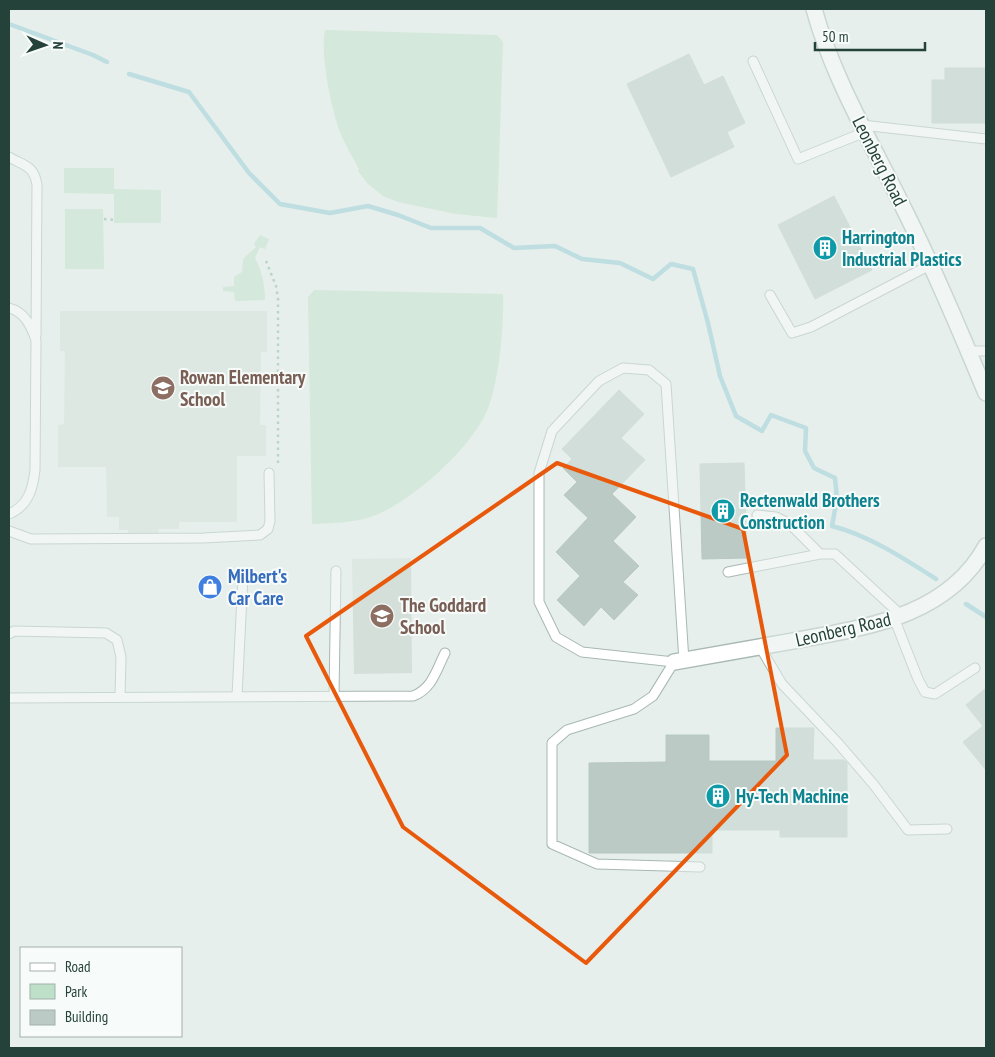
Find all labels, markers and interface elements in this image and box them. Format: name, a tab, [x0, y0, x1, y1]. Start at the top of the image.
north arrow	[20, 20, 70, 70]
scale bar	[815, 20, 925, 52]
text: 50 m	[822, 27, 848, 46]
text: N	[49, 41, 67, 50]
street label: Leonberg Road	[847, 112, 913, 210]
place label: Harrington Industrial Plastics	[842, 225, 962, 271]
building icon: Harrington Industrial Plastics	[812, 235, 838, 261]
place label: Rowan Elementary School	[180, 365, 306, 411]
school or university icon: Rowan Elementary School	[150, 375, 176, 401]
place label: Rectenwald Brothers Construction	[740, 488, 880, 534]
building icon: Rectenwald Brothers Construction	[710, 498, 736, 524]
place label: Milbert's Car Care	[228, 564, 287, 610]
shop icon: Milbert's Car Care	[197, 574, 223, 600]
place label: The Goddard School	[400, 593, 486, 639]
school or university icon: The Goddard School	[369, 603, 395, 629]
street label: Leonberg Road	[793, 606, 893, 652]
building icon: Hy-Tech Machine	[705, 783, 731, 809]
place label: Hy-Tech Machine	[736, 784, 849, 808]
legend	[20, 947, 182, 1037]
text: Road	[65, 957, 91, 976]
text: Park	[65, 982, 87, 1001]
text: Building	[65, 1007, 108, 1026]

